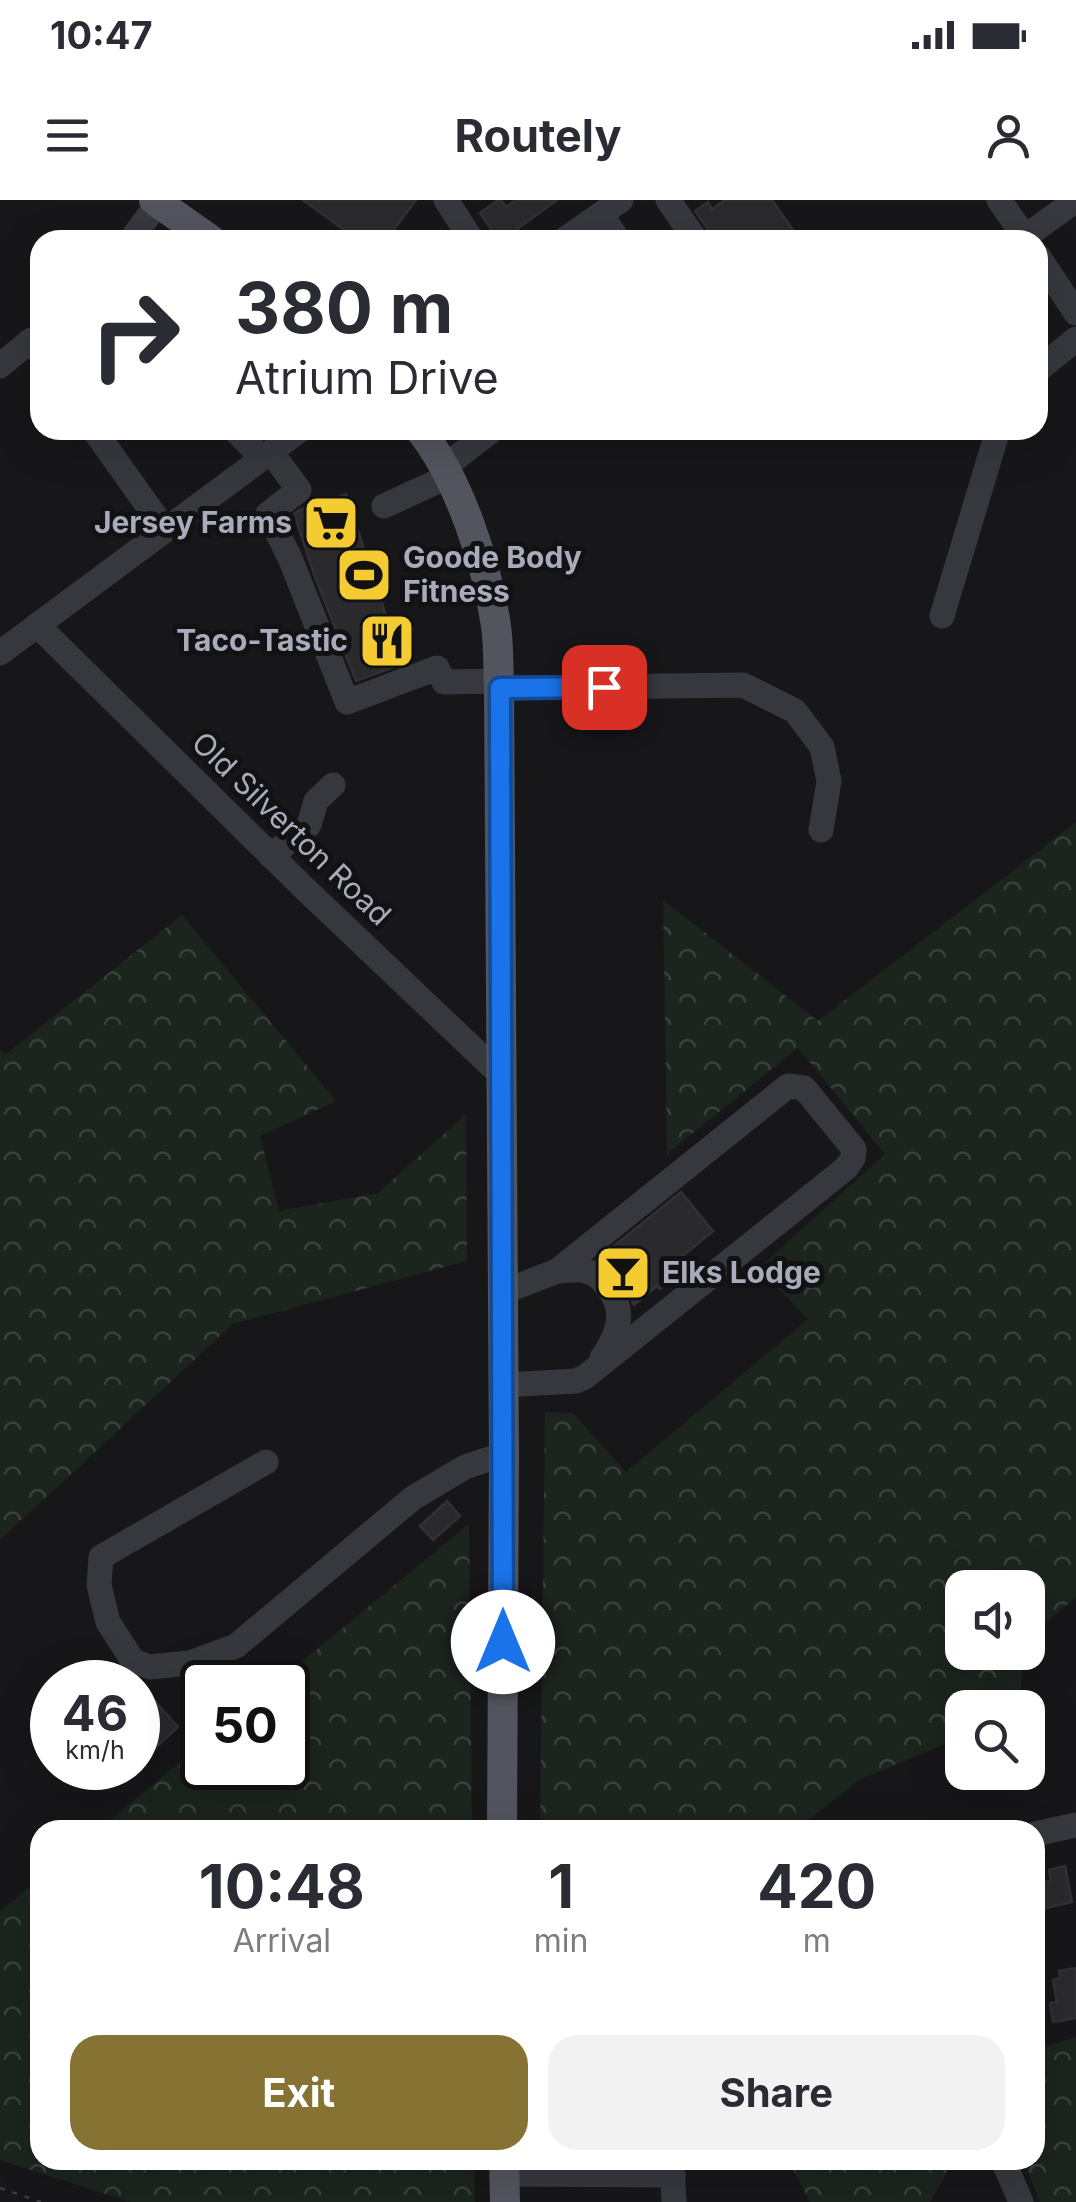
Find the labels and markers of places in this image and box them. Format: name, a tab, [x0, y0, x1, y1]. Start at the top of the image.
supermarket icon: Jersey Farms	[301, 493, 361, 553]
place label: Jersey Farms	[94, 504, 292, 540]
place label: Goode Body Fitness	[403, 539, 582, 609]
sports icon: Goode Body Fitness	[334, 545, 394, 605]
restaurant icon: Taco-Tastic	[357, 611, 417, 671]
place label: Taco-Tastic	[176, 622, 348, 658]
pin	[562, 645, 647, 730]
bar icon: Elks Lodge	[593, 1243, 653, 1303]
place label: Elks Lodge	[662, 1254, 821, 1290]

